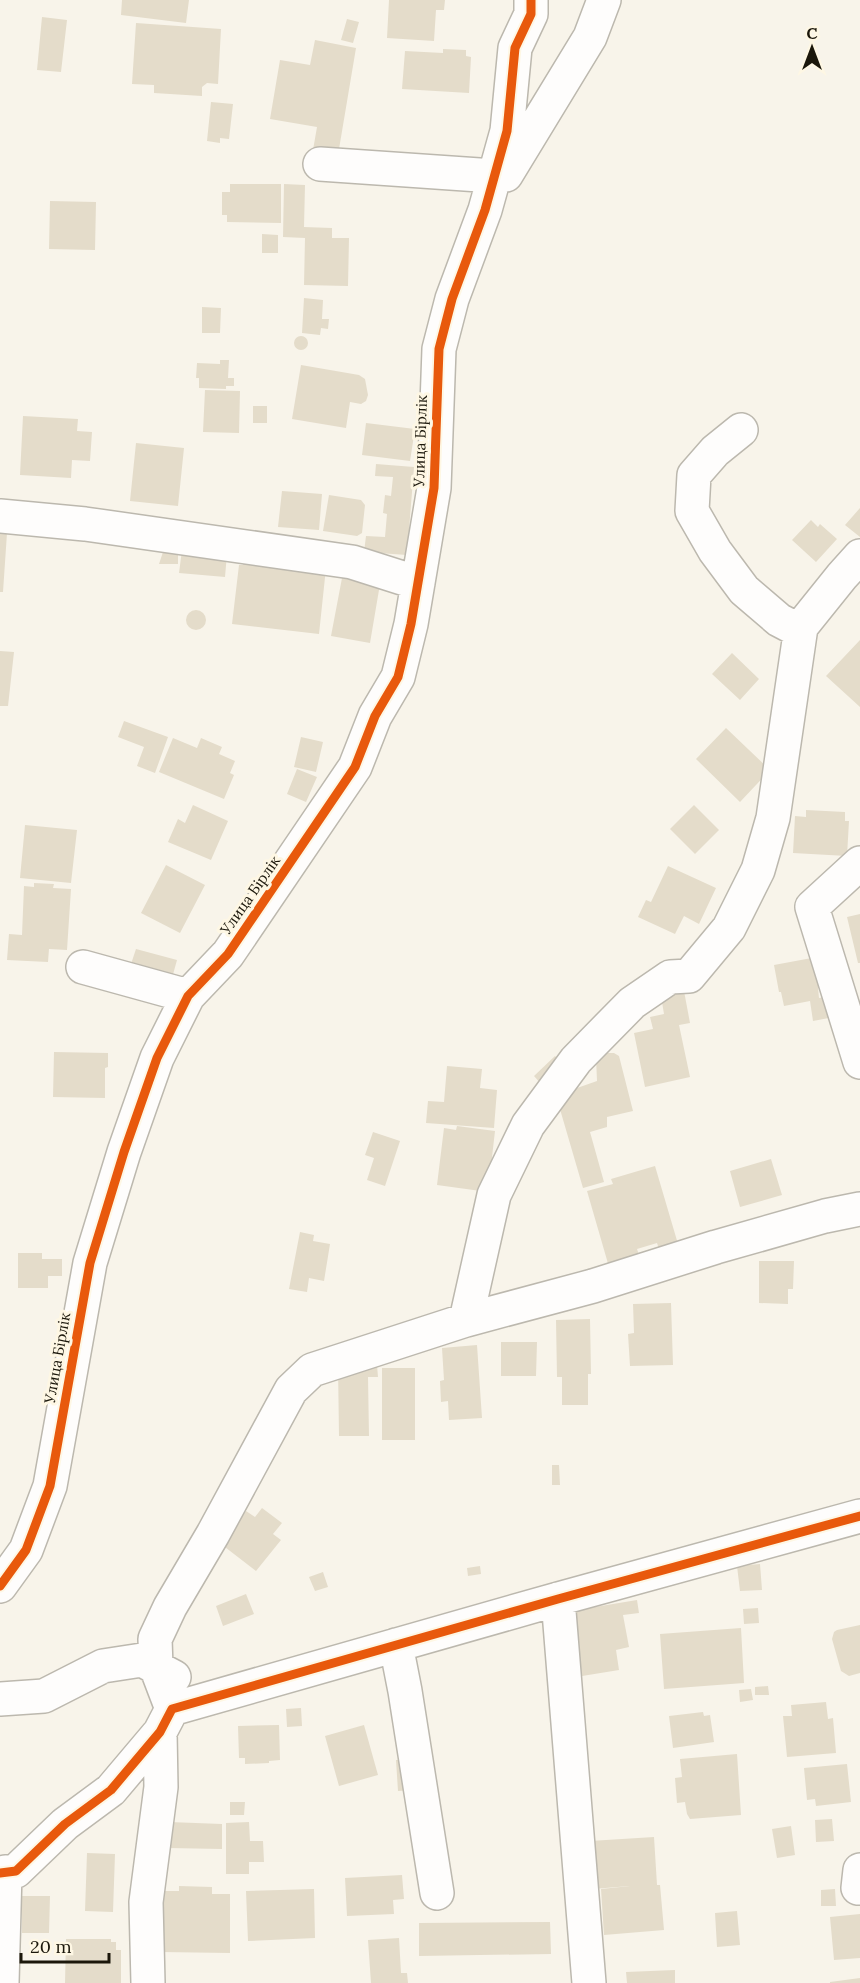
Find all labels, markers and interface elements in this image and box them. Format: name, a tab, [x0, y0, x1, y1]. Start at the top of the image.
north arrow	[782, 18, 842, 78]
text: С	[806, 23, 818, 43]
street label: Улица Бірлік	[409, 395, 431, 488]
street label: Улица Бірлік	[215, 852, 284, 939]
street label: Улица Бірлік	[39, 1311, 74, 1406]
scale bar	[21, 1926, 110, 1964]
text: 20 m	[30, 1935, 72, 1958]

